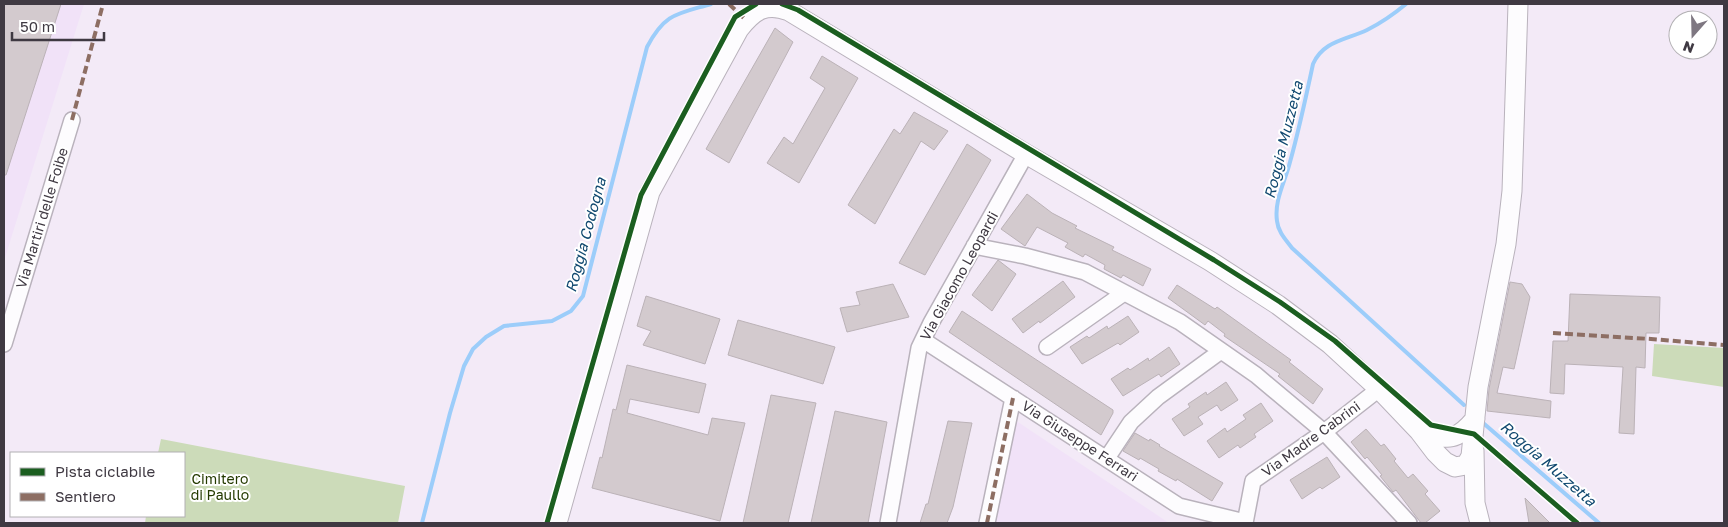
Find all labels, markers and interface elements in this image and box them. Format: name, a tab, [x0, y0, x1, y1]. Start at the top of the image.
scale bar	[12, 10, 105, 42]
north arrow	[1668, 10, 1718, 60]
text: 50 m	[20, 17, 55, 35]
text: N	[1680, 38, 1696, 57]
water label: Roggia Muzzetta	[1260, 79, 1307, 200]
street label: Via Martiri delle Foibe	[12, 145, 71, 290]
water label: Roggia Codogna	[561, 175, 610, 294]
street label: Via Giacomo Leopardi	[916, 208, 1001, 343]
street label: Via Giuseppe Ferrari	[1019, 397, 1142, 485]
street label: Via Madre Cabrini	[1258, 397, 1363, 480]
water label: Roggia Muzzetta	[1497, 417, 1600, 511]
legend	[10, 452, 185, 517]
text: Pista ciclabile	[55, 462, 156, 480]
park label: Cimitero di Paullo	[191, 470, 249, 503]
text: Sentiero	[55, 487, 116, 505]

